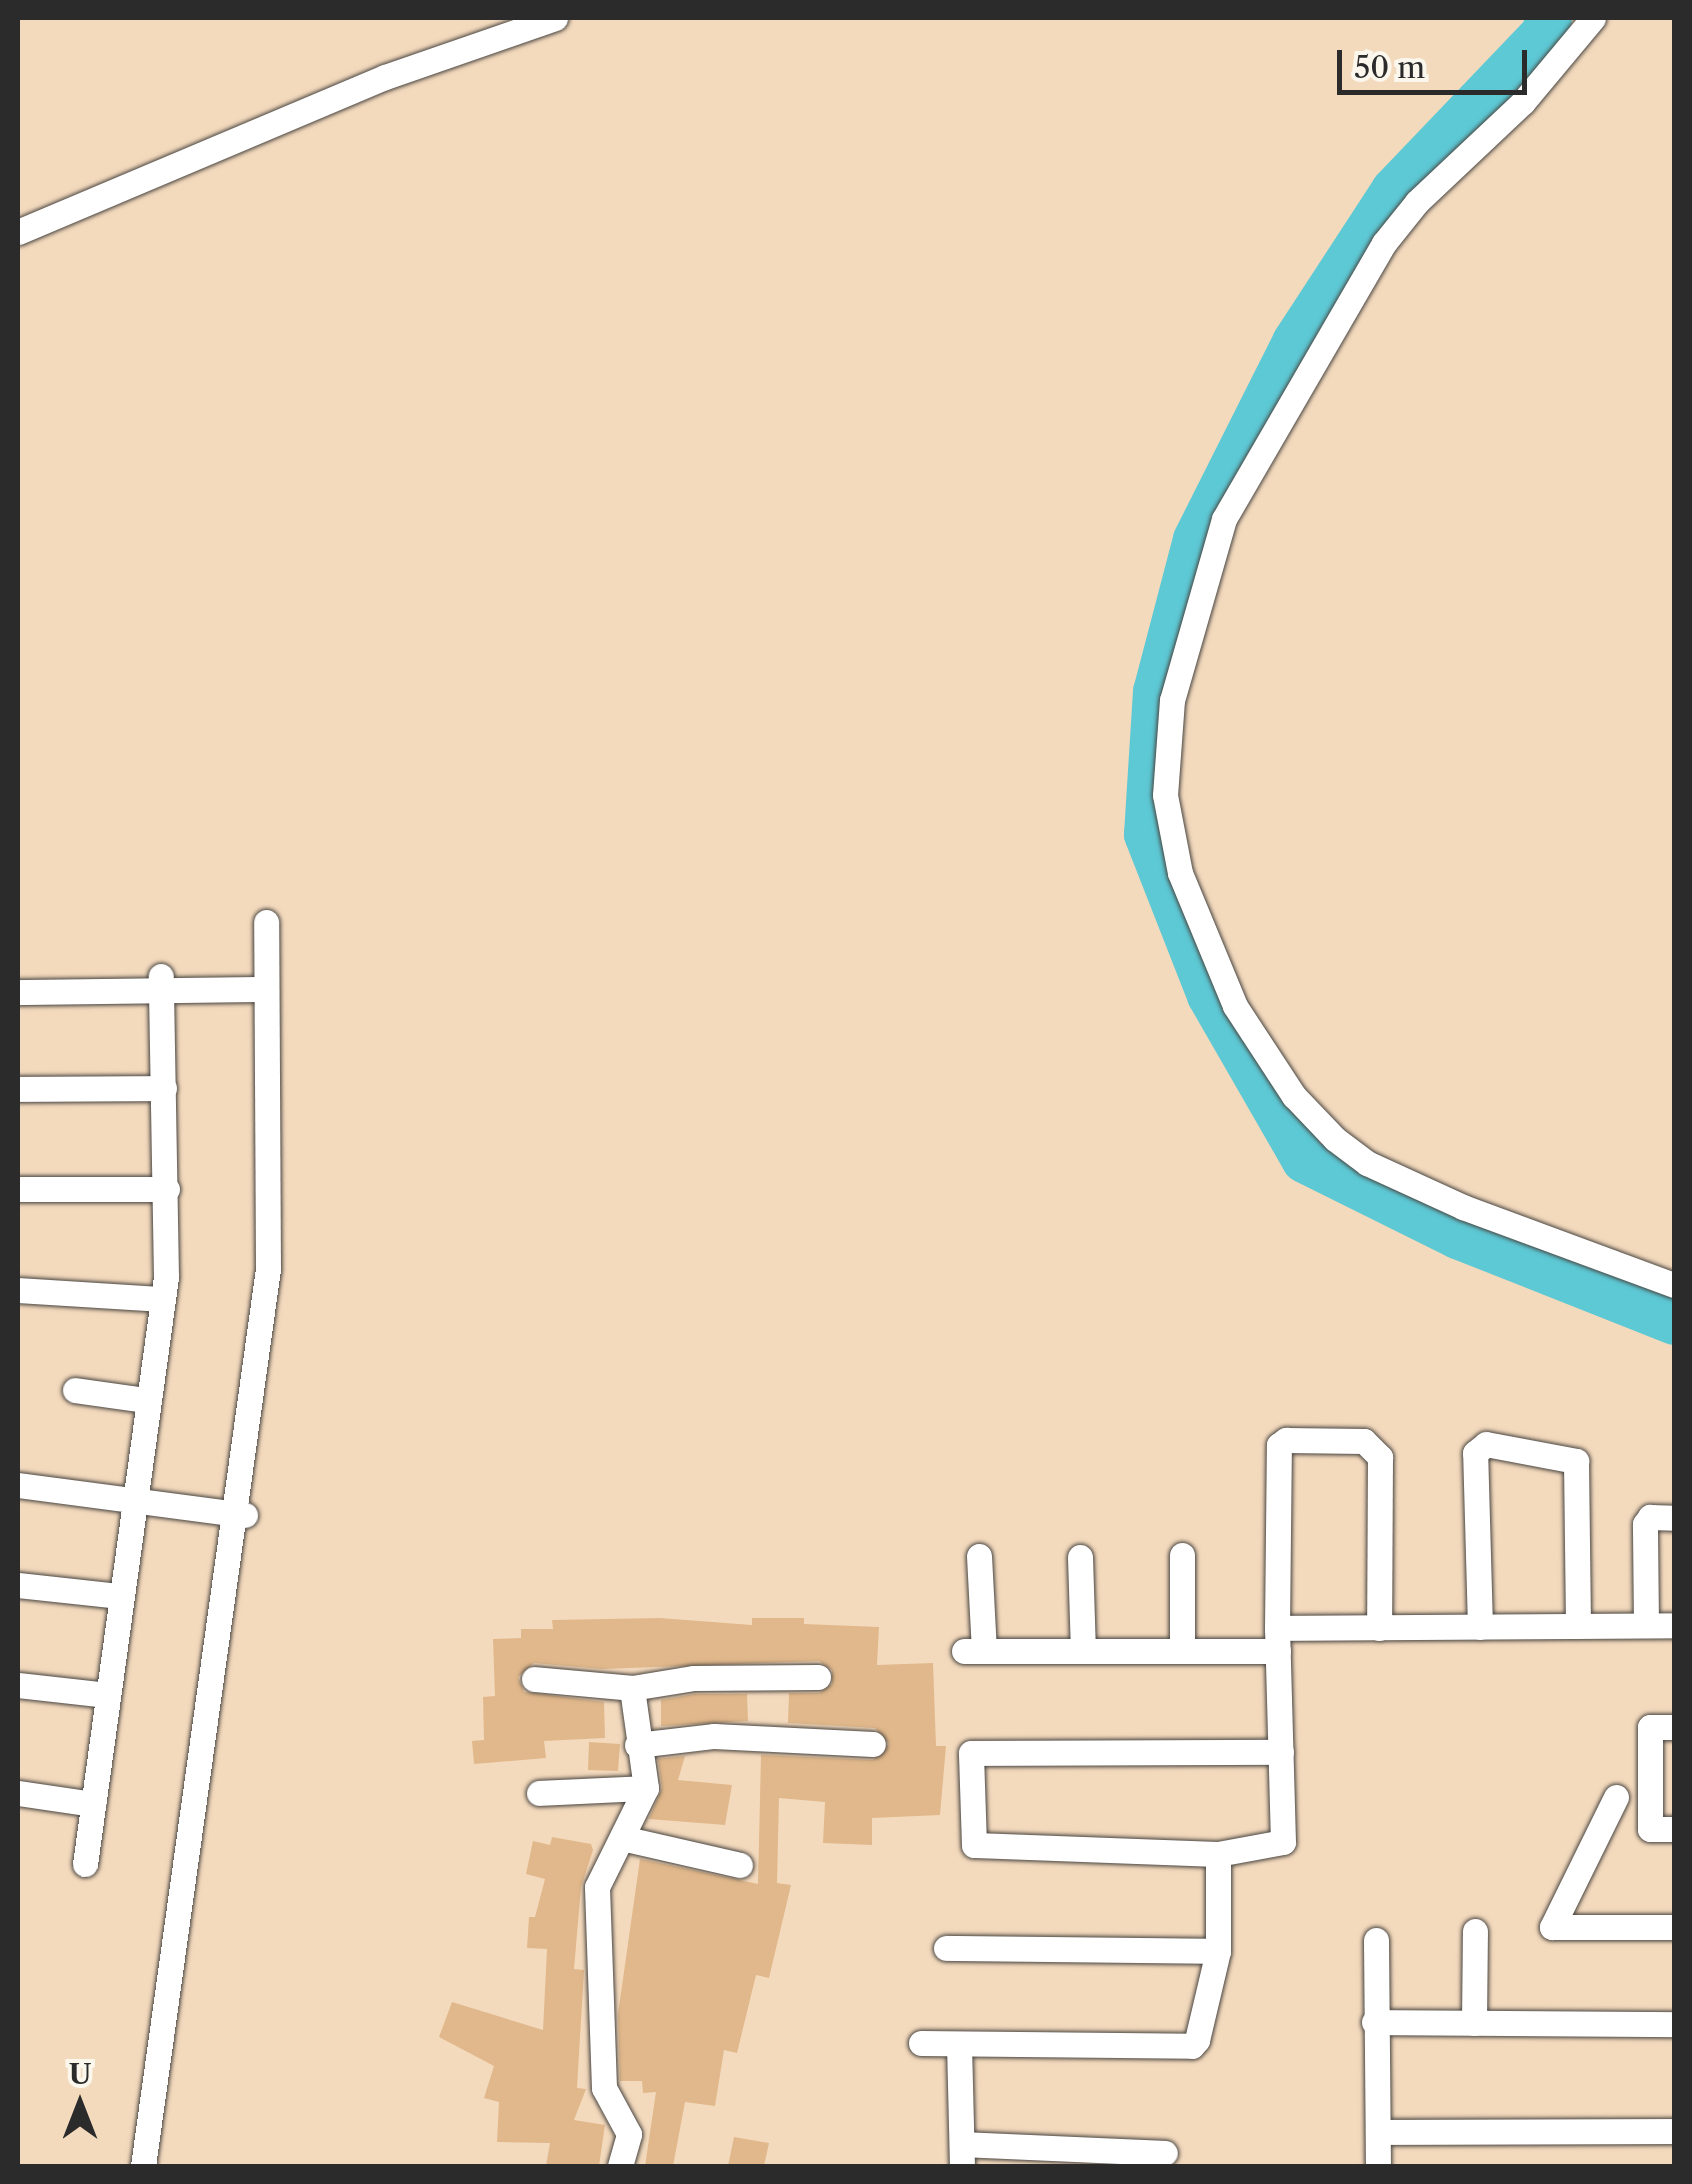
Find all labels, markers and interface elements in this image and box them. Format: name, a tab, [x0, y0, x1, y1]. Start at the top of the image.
scale bar	[1342, 30, 1532, 92]
text: 50 m	[1354, 49, 1425, 86]
north arrow	[30, 2054, 130, 2154]
text: U	[69, 2057, 91, 2091]

